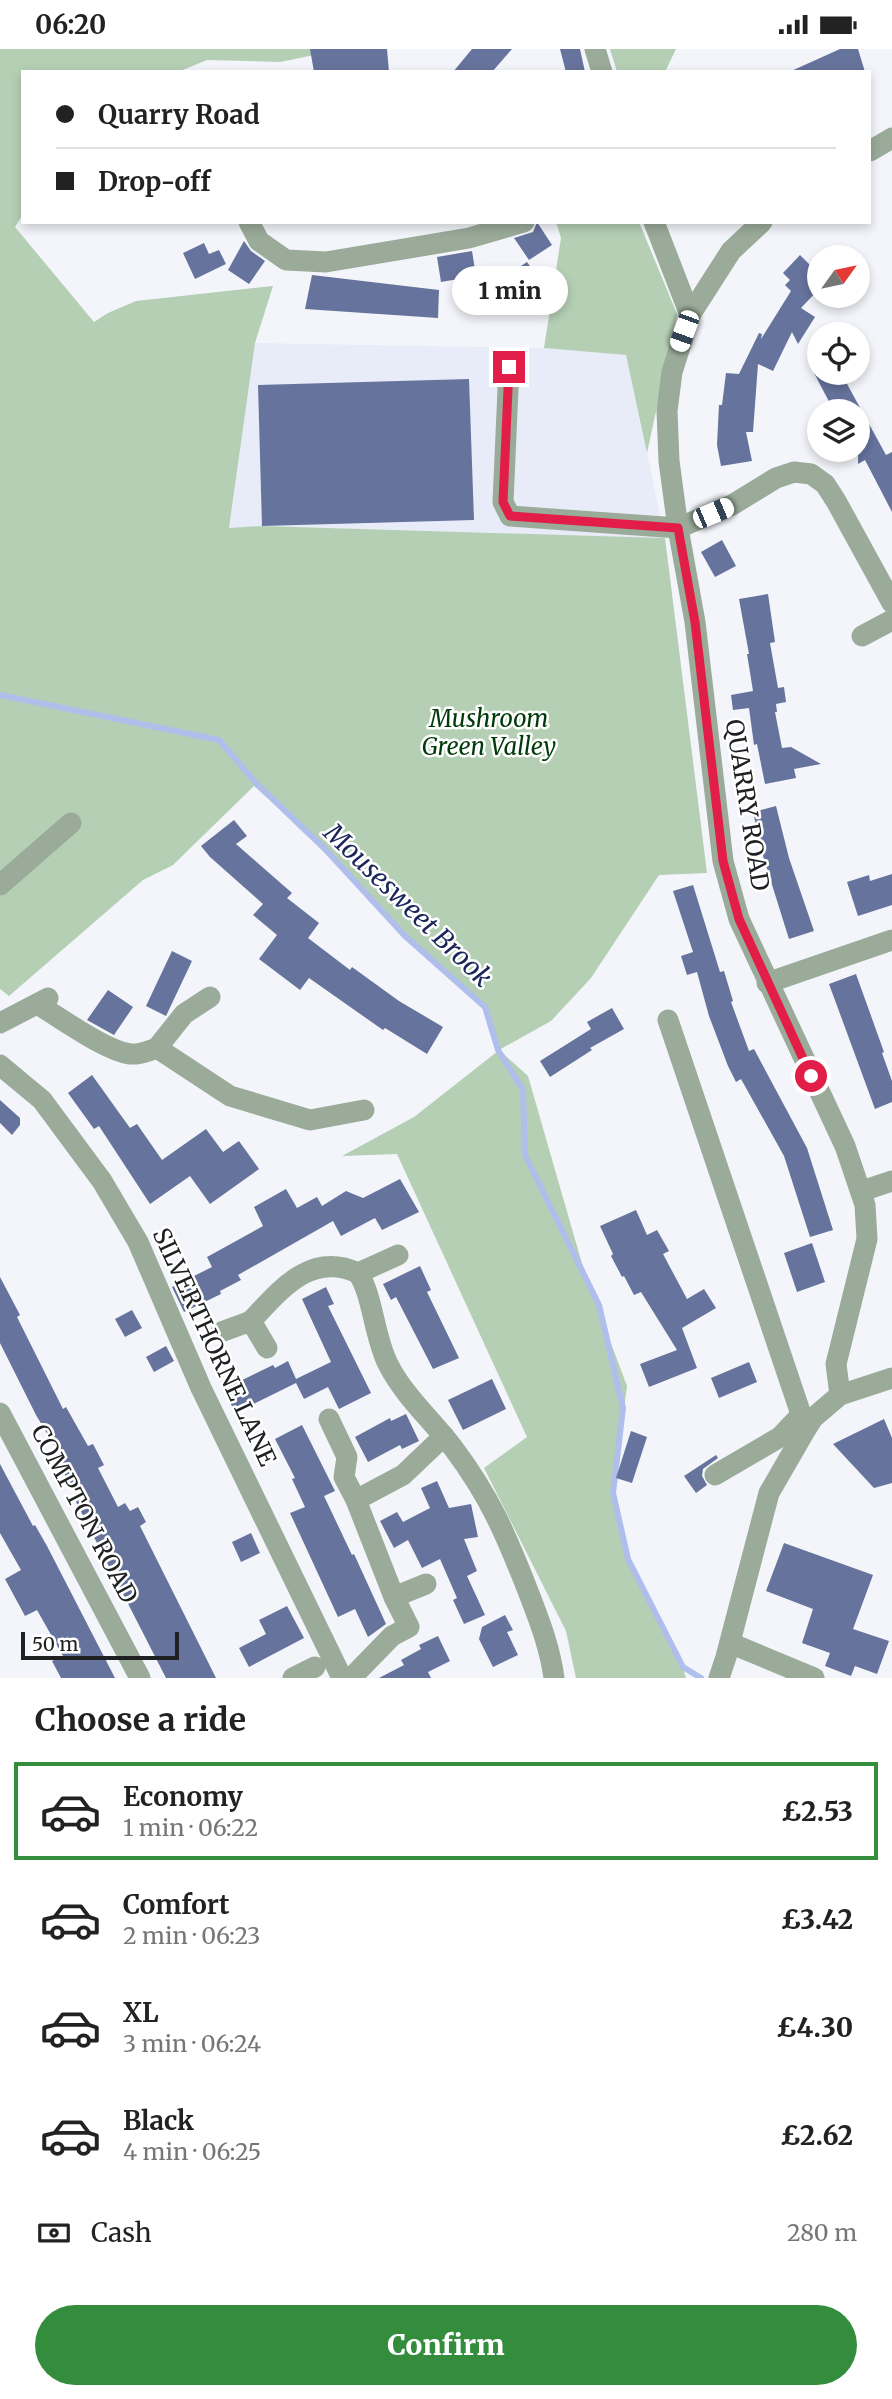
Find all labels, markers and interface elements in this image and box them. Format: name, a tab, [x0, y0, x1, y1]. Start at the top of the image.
text: 06:20	[35, 8, 106, 41]
text: Quarry Road	[98, 98, 260, 131]
text: Drop-off	[98, 165, 211, 198]
north arrow	[807, 245, 870, 308]
map controls	[807, 245, 870, 462]
callout: 1 min	[451, 265, 567, 315]
text: 1 min	[478, 276, 542, 305]
car	[667, 308, 702, 354]
button: locate	[807, 322, 870, 385]
route end	[493, 351, 525, 383]
button: layers	[807, 399, 870, 462]
car	[690, 495, 737, 531]
park label: Mushroom Green Valley	[422, 703, 556, 762]
street label: QUARRY ROAD	[719, 717, 776, 893]
water label: Mousesweet Brook	[317, 815, 499, 993]
route start	[795, 1060, 827, 1092]
street label: SILVERTHORNE LANE	[146, 1223, 284, 1471]
street label: COMPTON ROAD	[24, 1419, 145, 1609]
scale bar	[21, 1629, 178, 1661]
text: 50 m	[32, 1632, 78, 1656]
text: Choose a ride	[35, 1700, 246, 1740]
icon: car	[39, 1780, 102, 1843]
text: Economy	[123, 1780, 243, 1813]
text: £2.53	[782, 1795, 853, 1828]
text: 1 min · 06:22	[123, 1813, 258, 1842]
icon: car	[39, 1888, 102, 1951]
text: Comfort	[123, 1888, 229, 1921]
text: £3.42	[781, 1903, 853, 1936]
text: 2 min · 06:23	[123, 1921, 260, 1950]
icon: car	[39, 1996, 102, 2059]
text: XL	[123, 1996, 159, 2029]
text: £4.30	[776, 2011, 853, 2044]
text: 3 min · 06:24	[123, 2029, 261, 2058]
icon: car	[39, 2104, 102, 2167]
text: Black	[123, 2104, 194, 2137]
text: £2.62	[780, 2119, 853, 2152]
text: 4 min · 06:25	[123, 2137, 261, 2166]
icon: cash	[35, 2214, 73, 2252]
text: Cash	[91, 2216, 152, 2249]
text: 280 m	[787, 2218, 857, 2247]
button: Confirm	[35, 2305, 857, 2385]

